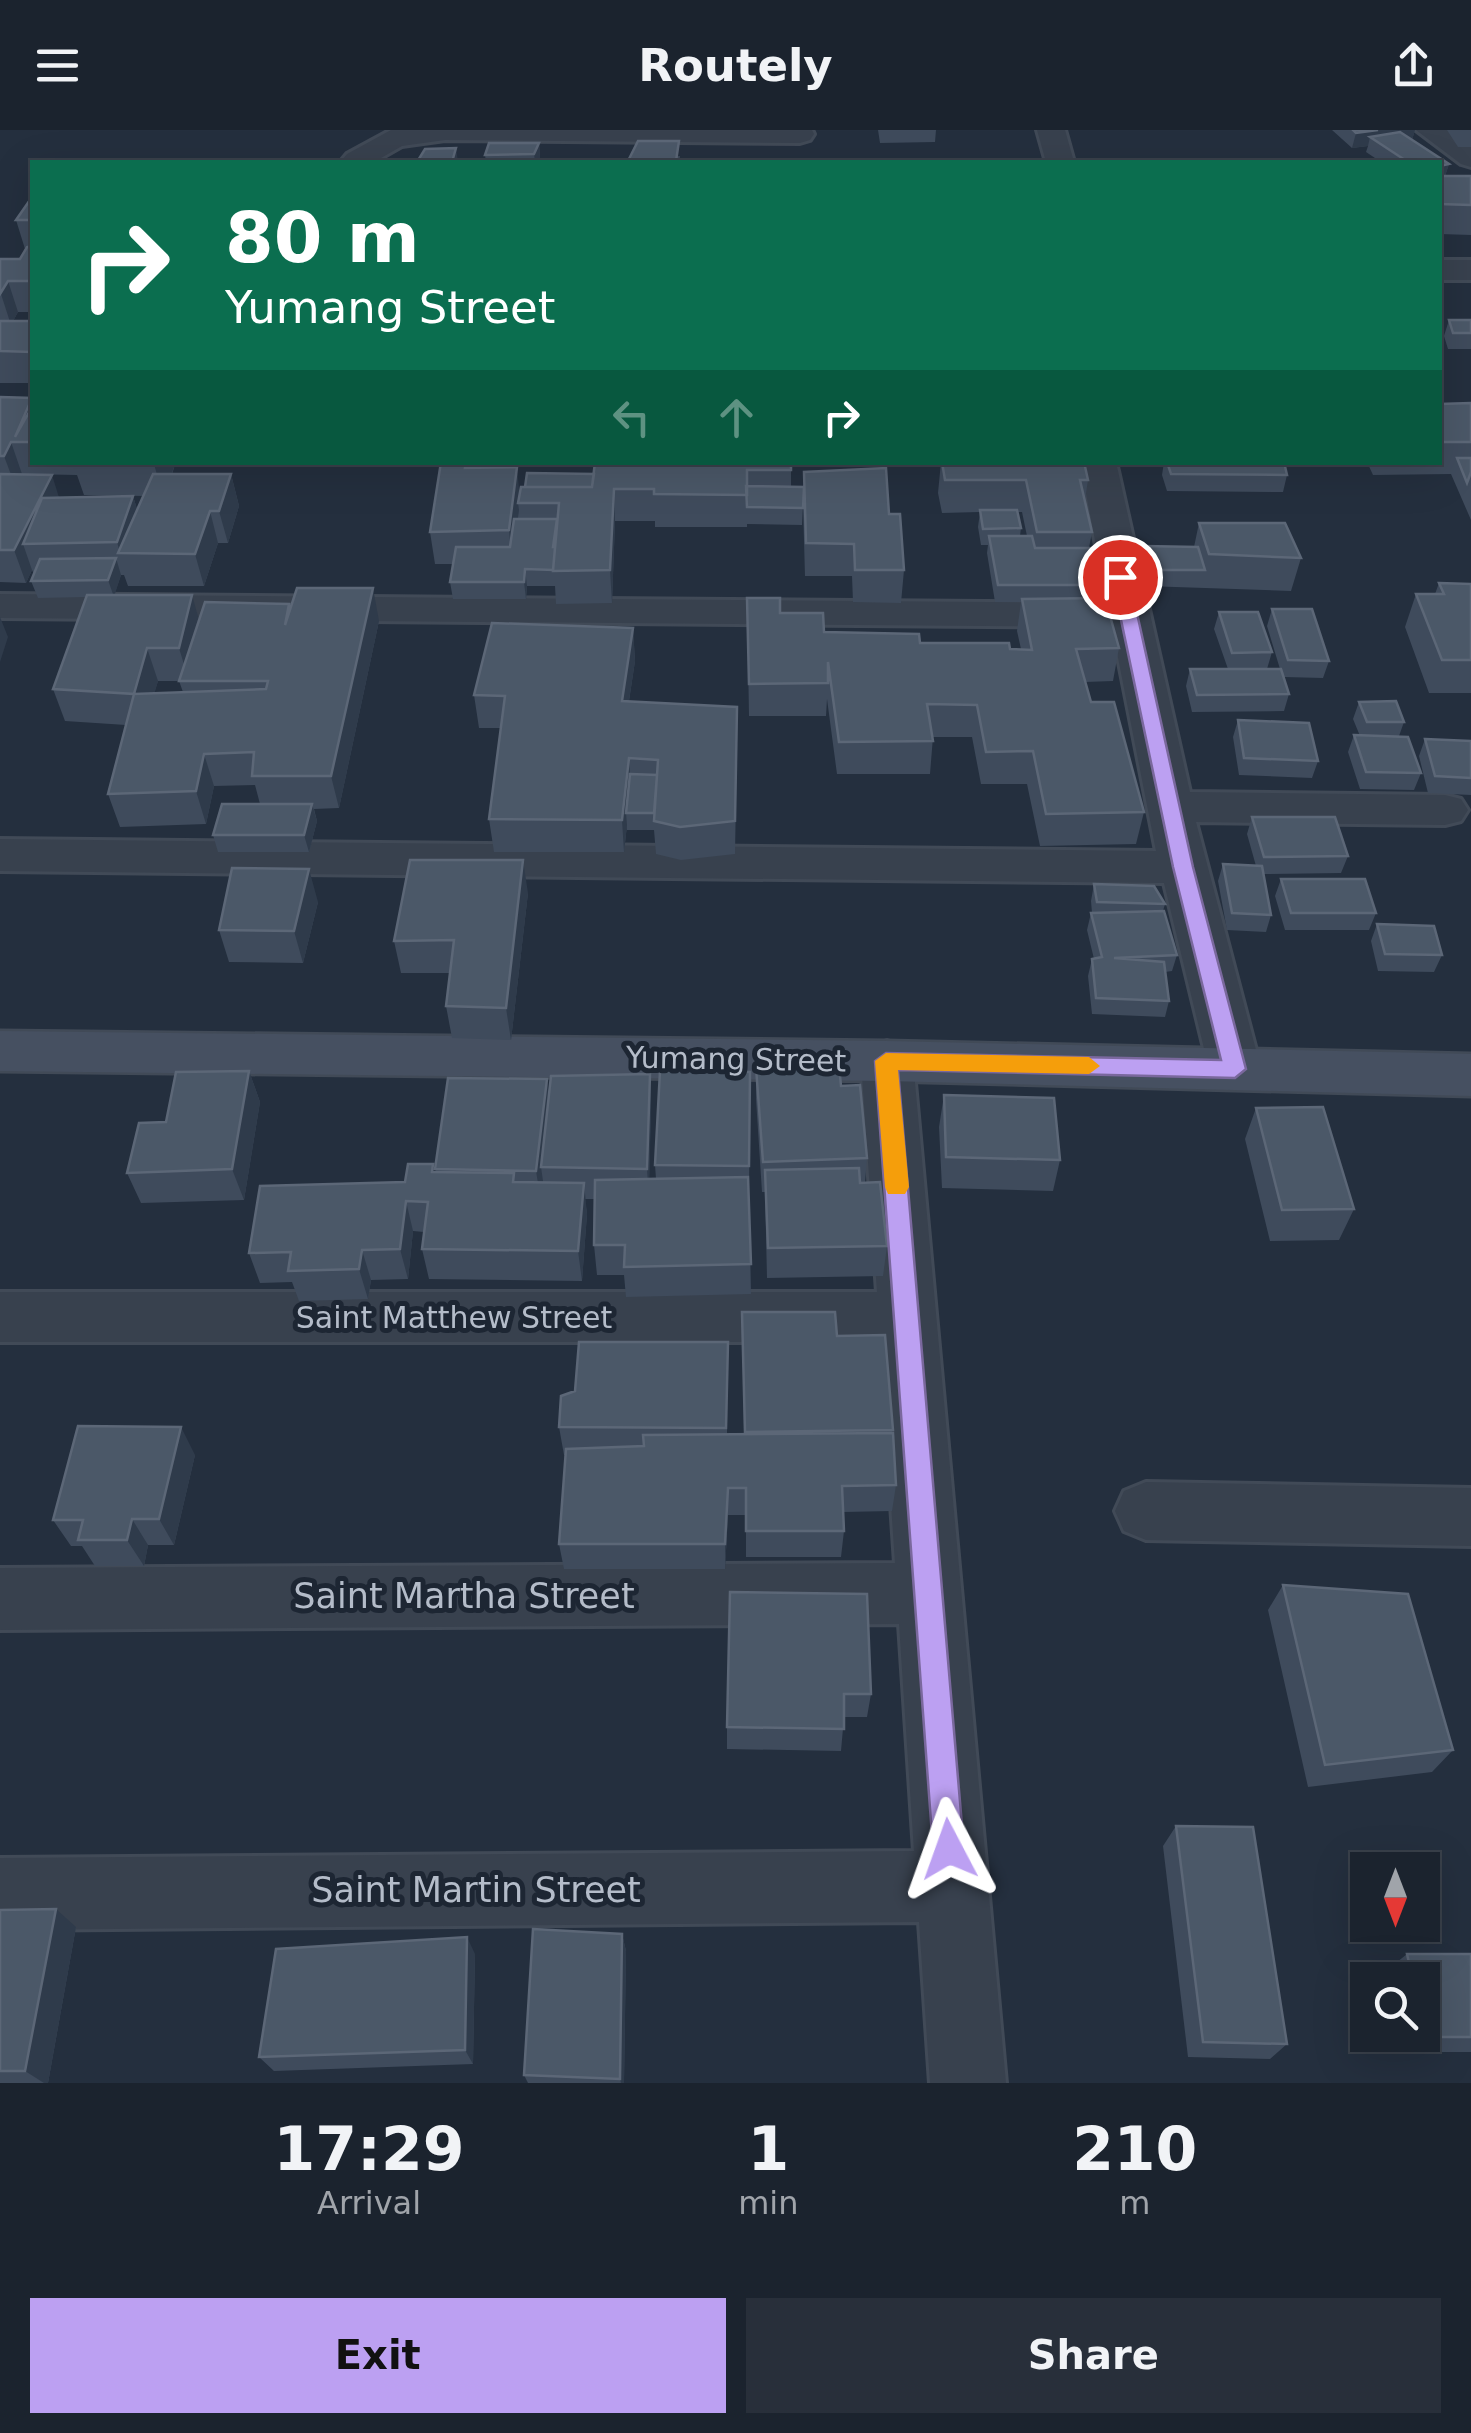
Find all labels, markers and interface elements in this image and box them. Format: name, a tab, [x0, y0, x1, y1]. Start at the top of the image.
icon: menu	[30, 38, 85, 93]
icon: share	[1386, 38, 1441, 93]
text: Routely	[638, 39, 833, 92]
text: 80 m	[225, 197, 420, 279]
icon: right	[60, 200, 190, 330]
text: Yumang Street	[225, 281, 555, 334]
icon: left	[604, 390, 659, 445]
icon: ahead	[709, 390, 764, 445]
icon: right	[814, 390, 869, 445]
pin	[1078, 535, 1163, 620]
icon: arrive	[1093, 550, 1148, 605]
street label: Yumang Street	[625, 1040, 847, 1078]
street label: Saint Matthew Street	[296, 1300, 613, 1335]
street label: Saint Martha Street	[293, 1576, 635, 1616]
position arrow	[897, 1797, 1001, 1901]
north arrow	[1350, 1852, 1440, 1942]
map controls	[1350, 1852, 1440, 2052]
street label: Saint Martin Street	[311, 1870, 641, 1910]
button: search	[1350, 1962, 1440, 2052]
text: 17:29	[274, 2114, 465, 2184]
text: 1	[747, 2114, 789, 2184]
text: 210	[1072, 2114, 1197, 2184]
text: Arrival	[317, 2184, 421, 2222]
text: min	[738, 2184, 799, 2222]
text: m	[1119, 2184, 1150, 2222]
button: Exit	[30, 2298, 726, 2413]
button: Share	[746, 2298, 1441, 2413]

